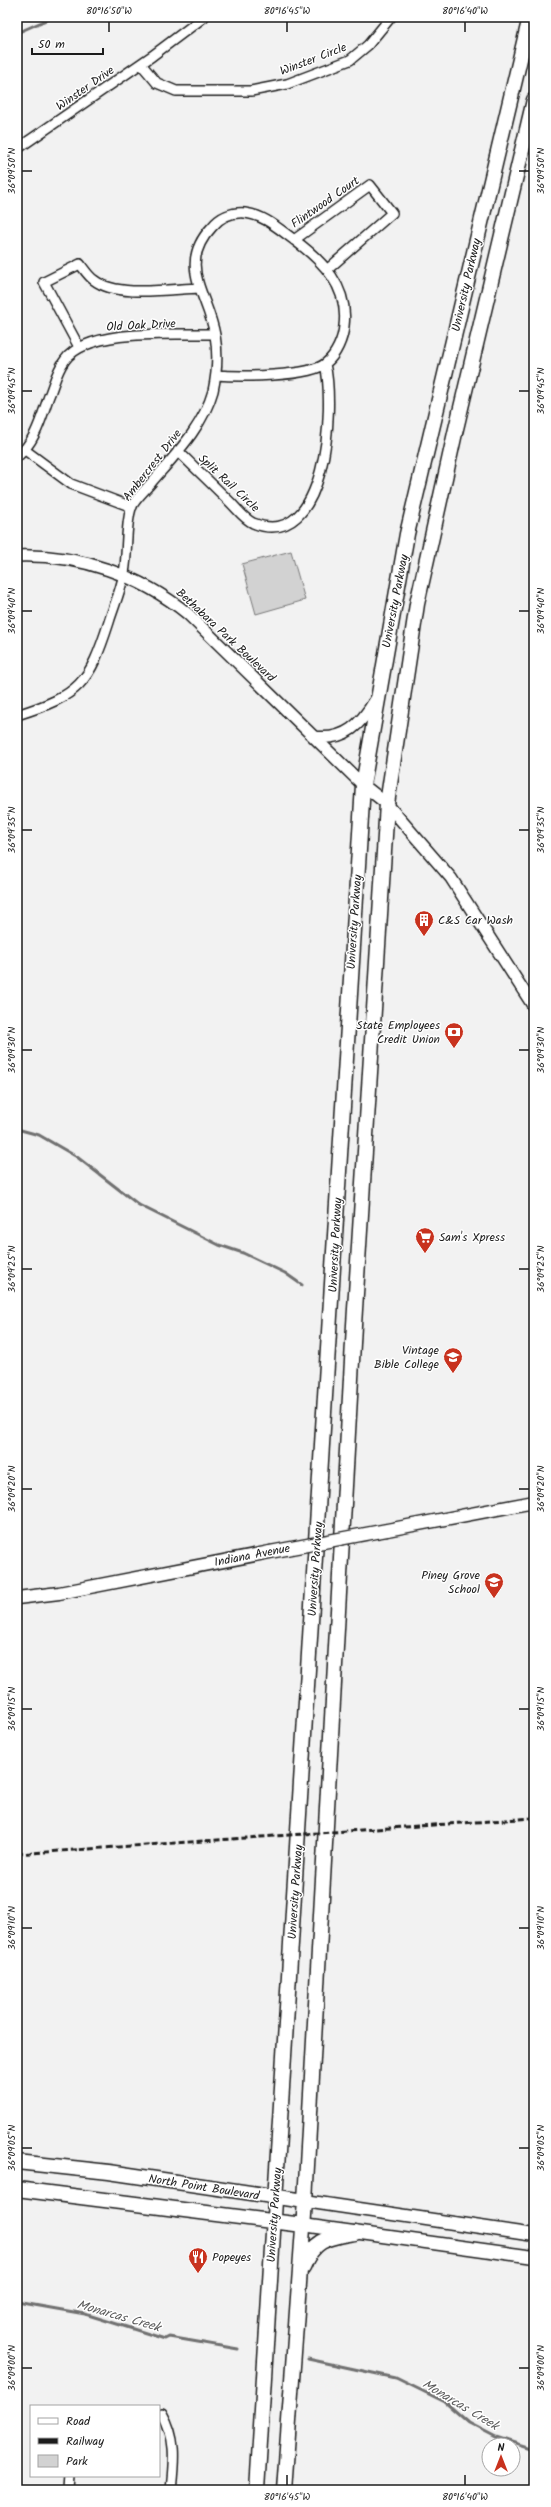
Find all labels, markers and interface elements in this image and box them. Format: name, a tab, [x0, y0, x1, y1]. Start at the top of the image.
text: 80°16'50"W	[86, 3, 132, 19]
text: 80°16'45"W	[264, 3, 310, 19]
text: 80°16'40"W	[442, 3, 488, 19]
scale bar	[32, 30, 103, 56]
text: 50 m	[38, 35, 65, 54]
street label: Winster Circle	[277, 38, 350, 81]
street label: Winster Drive	[52, 61, 119, 116]
text: 36°09'50"N	[4, 148, 20, 194]
text: 36°09'50"N	[533, 148, 549, 194]
street label: Flintwood Court	[287, 172, 364, 233]
street label: University Parkway	[447, 236, 487, 334]
street label: Old Oak Drive	[106, 314, 177, 337]
text: 36°09'45"N	[4, 367, 20, 414]
text: 36°09'45"N	[533, 367, 549, 414]
street label: Ambercrest Drive	[118, 425, 187, 505]
street label: Split Rail Circle	[194, 450, 264, 517]
street label: University Parkway	[377, 552, 414, 650]
street label: Bethabara Park Boulevard	[171, 584, 281, 687]
text: 36°09'40"N	[4, 587, 20, 634]
text: 36°09'40"N	[533, 587, 549, 634]
text: 36°09'35"N	[4, 806, 20, 854]
text: 36°09'35"N	[533, 806, 549, 854]
street label: University Parkway	[342, 874, 367, 970]
building icon: C&S Car Wash	[413, 909, 435, 937]
place label: C&S Car Wash	[438, 911, 513, 930]
place label: State Employees Credit Union	[356, 1016, 440, 1049]
bank icon: State Employees Credit Union	[443, 1021, 465, 1049]
text: 36°09'30"N	[4, 1026, 20, 1073]
text: 36°09'30"N	[533, 1026, 549, 1073]
street label: University Parkway	[324, 1197, 347, 1293]
supermarket icon: Sam's Xpress	[414, 1226, 436, 1254]
place label: Sam's Xpress	[439, 1228, 505, 1247]
text: 36°09'25"N	[4, 1245, 20, 1293]
text: 36°09'25"N	[533, 1245, 549, 1293]
place label: Vintage Bible College	[374, 1341, 440, 1374]
school or university icon: Vintage Bible College	[442, 1346, 464, 1374]
text: 36°09'20"N	[4, 1465, 20, 1512]
text: 36°09'20"N	[533, 1465, 549, 1512]
street label: University Parkway	[303, 1521, 328, 1617]
street label: Indiana Avenue	[213, 1539, 292, 1572]
place label: Piney Grove School	[421, 1566, 481, 1599]
school or university icon: Piney Grove School	[483, 1571, 505, 1599]
text: 36°09'15"N	[4, 1686, 20, 1731]
text: 36°09'15"N	[533, 1686, 549, 1731]
street label: University Parkway	[283, 1844, 308, 1940]
text: 36°09'10"N	[4, 1906, 20, 1950]
text: 36°09'10"N	[533, 1906, 549, 1950]
text: 36°09'05"N	[4, 2125, 20, 2171]
text: 36°09'05"N	[533, 2125, 549, 2171]
street label: University Parkway	[262, 2167, 287, 2263]
street label: North Point Boulevard	[147, 2169, 262, 2206]
restaurant icon: Popeyes	[187, 2246, 209, 2274]
place label: Popeyes	[212, 2248, 251, 2267]
water label: Monarcas Creek	[74, 2294, 165, 2339]
text: 36°09'00"N	[4, 2345, 20, 2391]
text: 36°09'00"N	[533, 2345, 549, 2391]
water label: Monarcas Creek	[418, 2374, 504, 2437]
legend	[30, 2405, 160, 2477]
text: Road	[66, 2412, 91, 2431]
text: Railway	[66, 2432, 104, 2451]
north arrow	[481, 2437, 521, 2477]
text: N	[498, 2439, 505, 2457]
text: Park	[66, 2452, 88, 2471]
text: 80°16'45"W	[264, 2489, 310, 2505]
text: 80°16'40"W	[442, 2489, 488, 2505]

